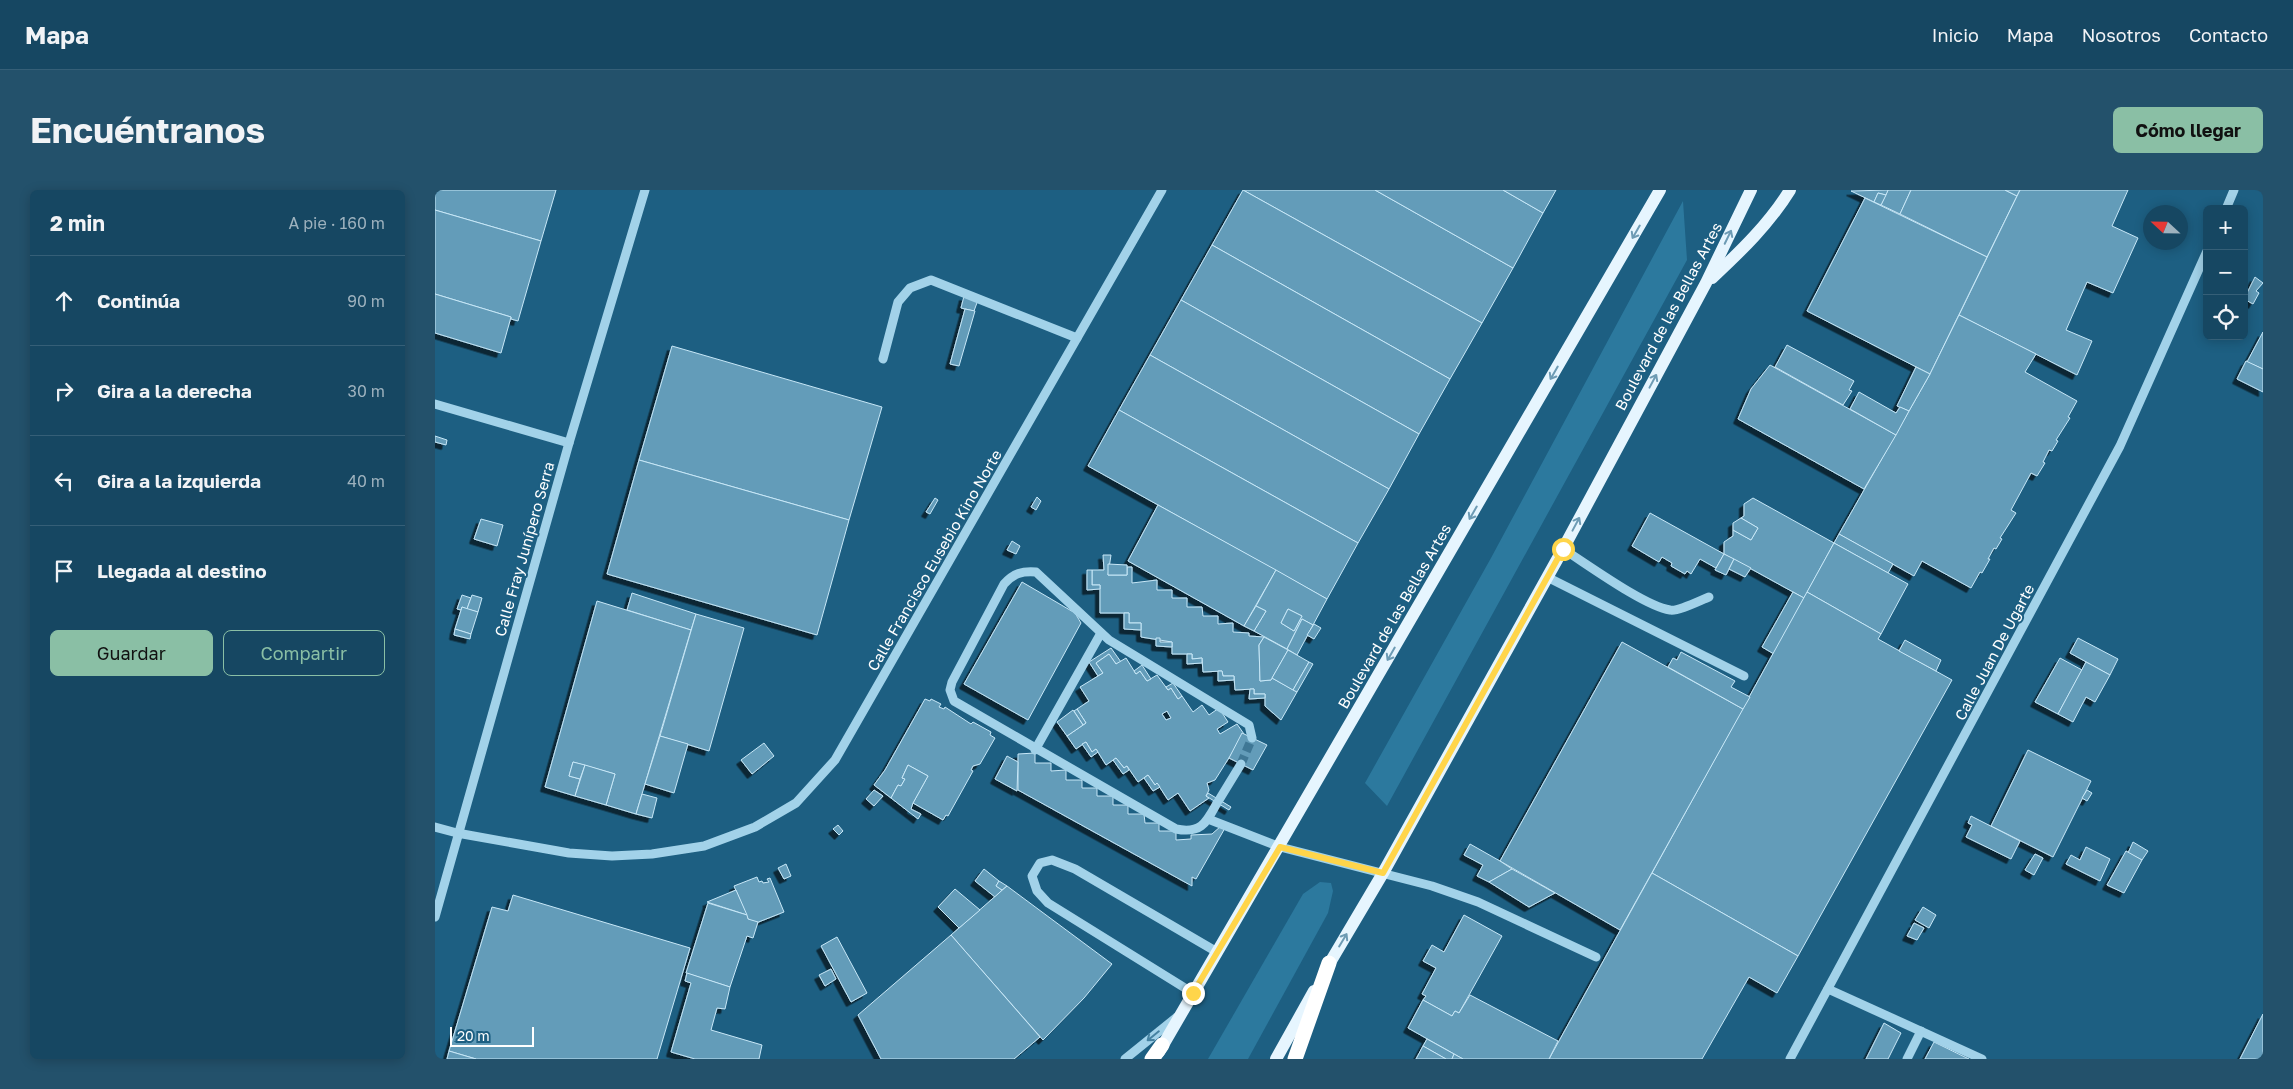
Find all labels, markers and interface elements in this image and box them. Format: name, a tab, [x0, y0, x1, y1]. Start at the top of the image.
text: Mapa	[25, 20, 89, 49]
text: Inicio	[1932, 24, 1979, 46]
text: Mapa	[2007, 24, 2054, 46]
text: Nosotros	[2082, 24, 2161, 46]
text: Contacto	[2189, 24, 2268, 46]
button: Cómo llegar	[2113, 107, 2263, 153]
text: Encuéntranos	[30, 109, 265, 151]
north arrow	[2143, 205, 2188, 250]
map controls	[2203, 205, 2248, 340]
button: +	[2203, 205, 2248, 250]
text: 2 min	[50, 210, 105, 236]
text: A pie · 160 m	[289, 213, 385, 233]
street label: Boulevard de las Bellas Artes	[1611, 219, 1725, 413]
one-way arrow	[1630, 225, 1640, 239]
one-way arrow	[1724, 230, 1733, 245]
button: −	[2203, 250, 2248, 295]
icon: ahead	[50, 287, 78, 315]
text: Continúa	[97, 289, 180, 312]
text: 90 m	[347, 291, 385, 311]
button: locate	[2203, 295, 2248, 340]
one-way arrow	[1549, 365, 1559, 379]
one-way arrow	[1649, 374, 1658, 389]
icon: right	[50, 377, 78, 405]
text: Gira a la derecha	[97, 379, 252, 402]
text: 30 m	[348, 381, 385, 401]
street label: Calle Francisco Eusebio Kino Norte	[863, 446, 1005, 674]
street label: Calle Fray Junípero Serra	[490, 460, 558, 638]
icon: left	[50, 467, 78, 495]
text: Gira a la izquierda	[97, 469, 261, 492]
text: 40 m	[347, 471, 385, 491]
one-way arrow	[1467, 506, 1477, 520]
one-way arrow	[1571, 517, 1581, 532]
street label: Boulevard de las Bellas Artes	[1334, 520, 1454, 712]
route start	[1552, 538, 1575, 561]
icon: arrive	[50, 557, 78, 585]
text: Llegada al destino	[97, 559, 267, 582]
street label: Calle Juan De Ugarte	[1950, 580, 2038, 723]
button: Guardar	[50, 630, 213, 676]
button: Compartir	[223, 630, 385, 676]
one-way arrow	[1386, 646, 1396, 660]
one-way arrow	[1339, 934, 1349, 948]
route end	[1182, 982, 1205, 1005]
scale bar	[450, 1024, 534, 1047]
text: 20 m	[457, 1027, 490, 1044]
one-way arrow	[1147, 1031, 1160, 1042]

